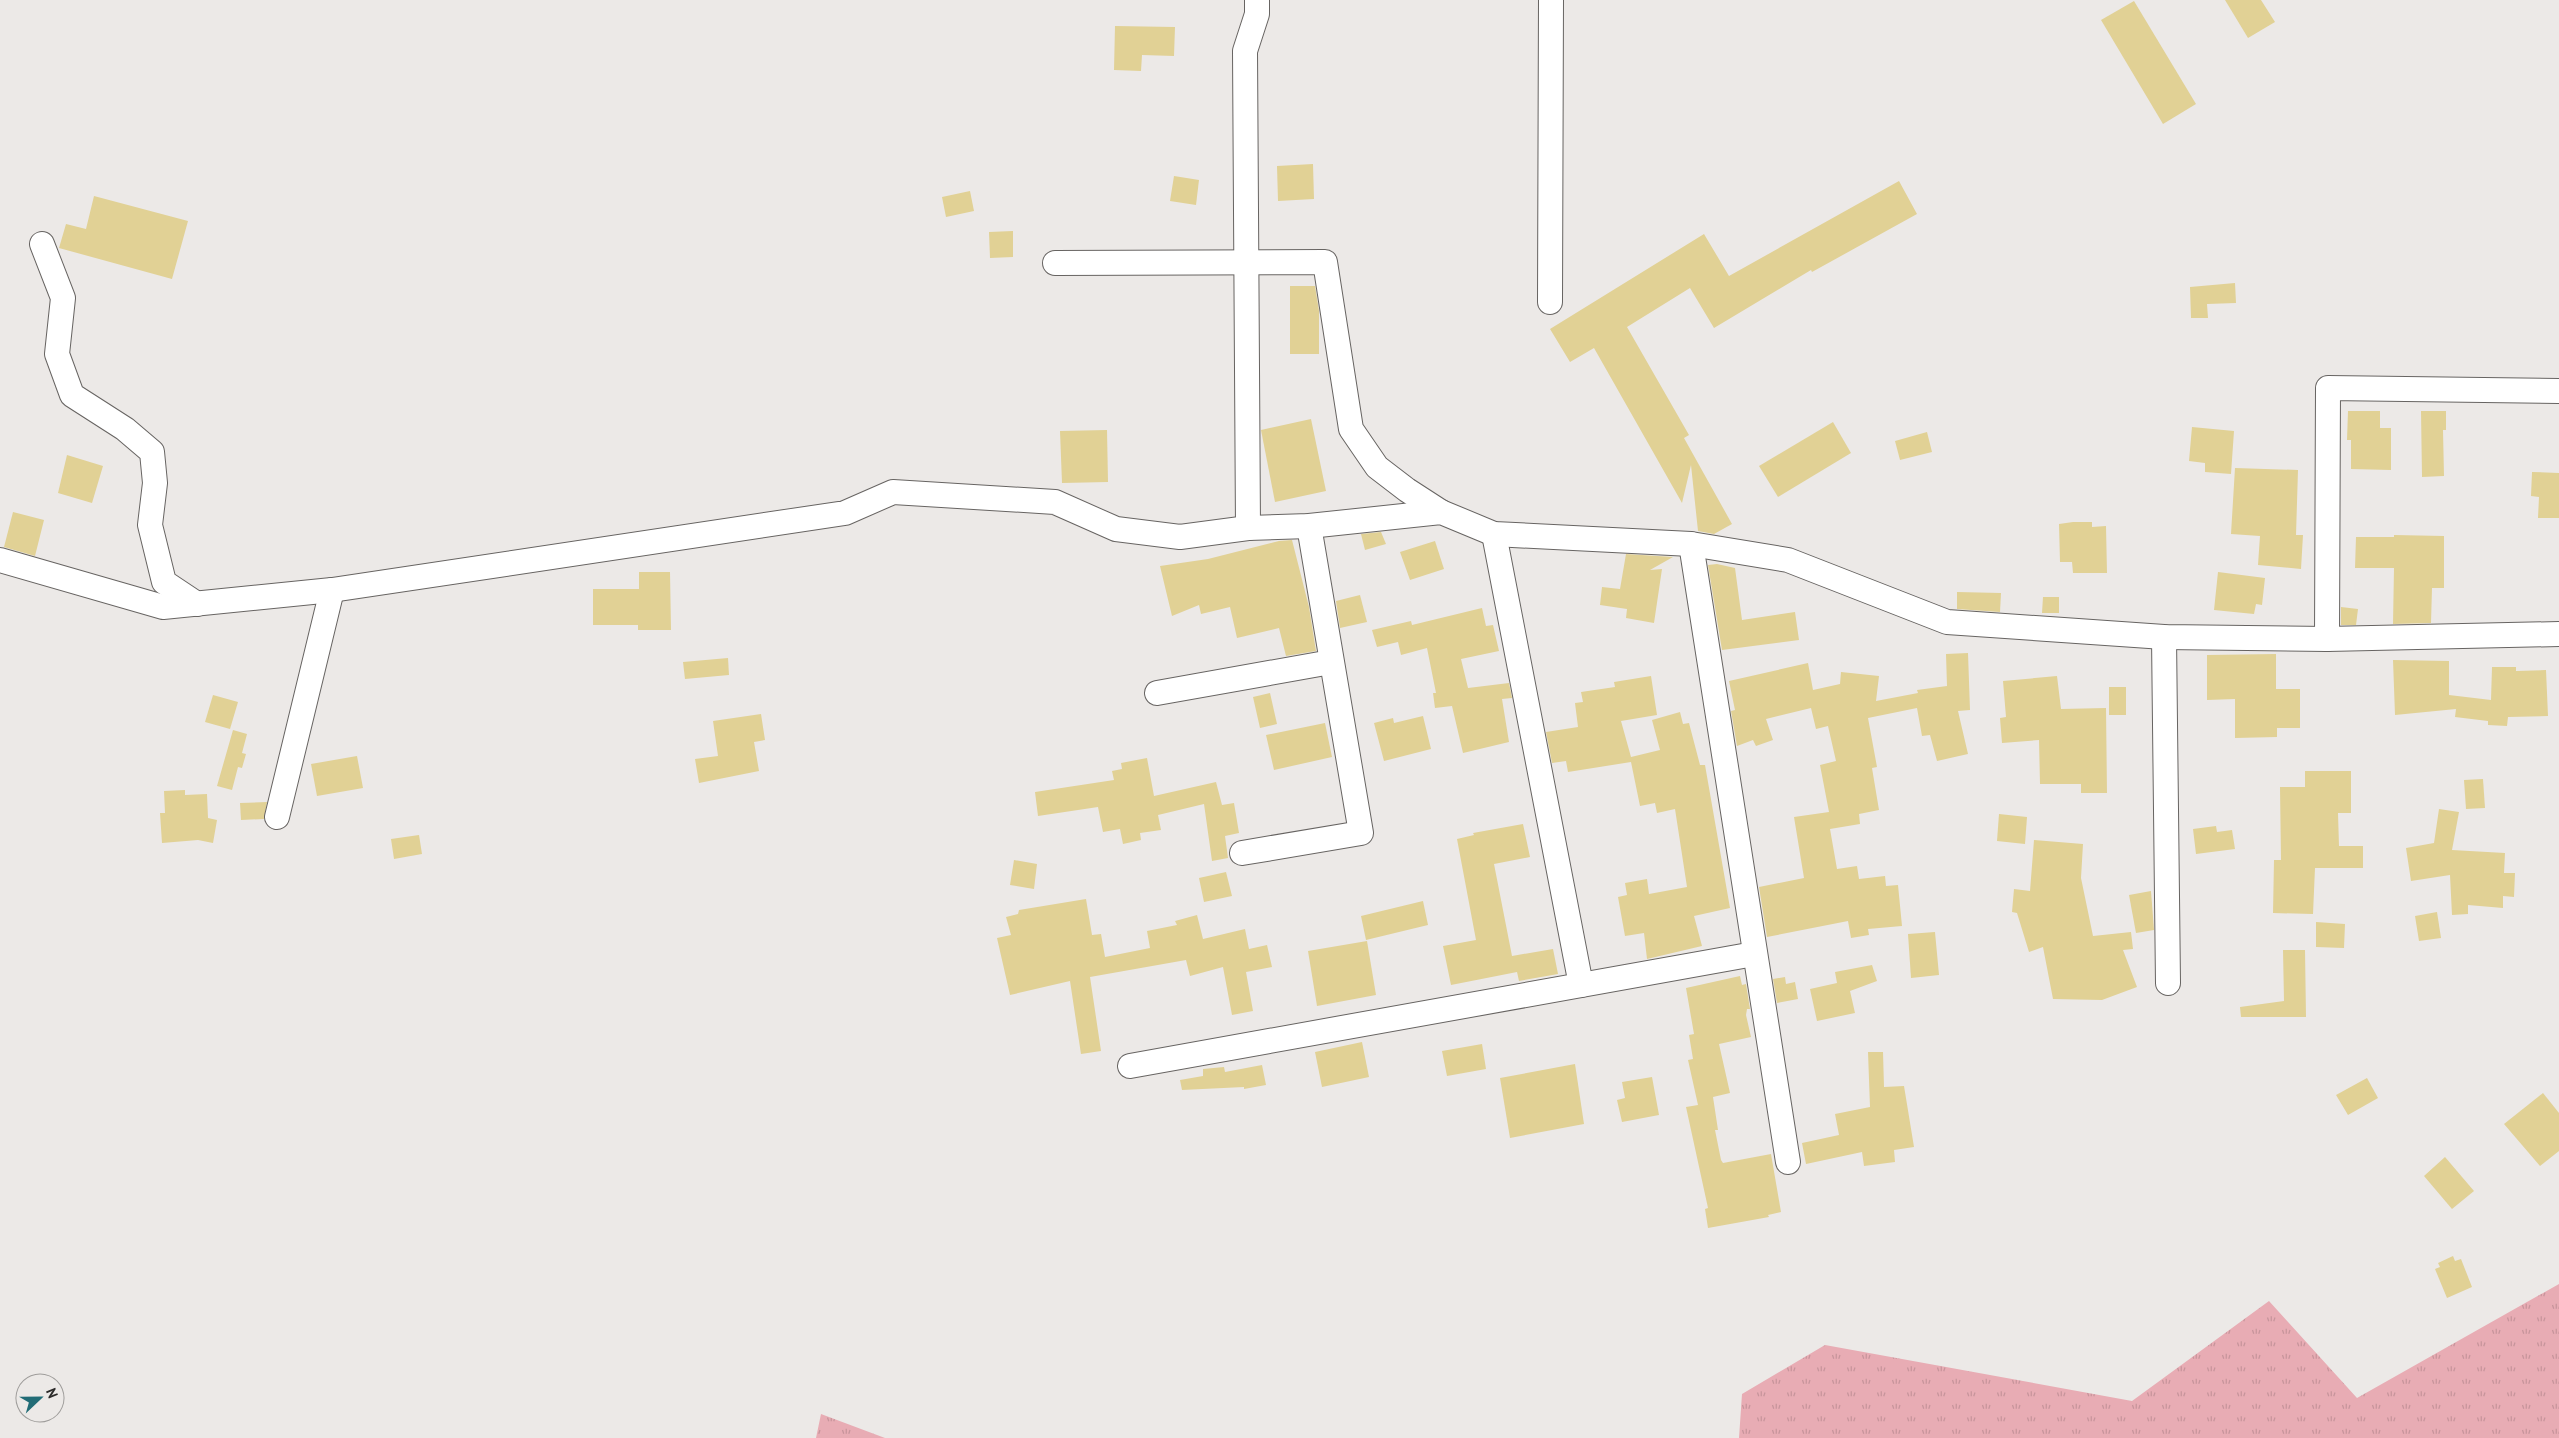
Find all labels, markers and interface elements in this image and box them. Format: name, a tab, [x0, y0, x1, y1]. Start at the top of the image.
north arrow	[15, 1373, 65, 1423]
text: N	[42, 1385, 62, 1401]

